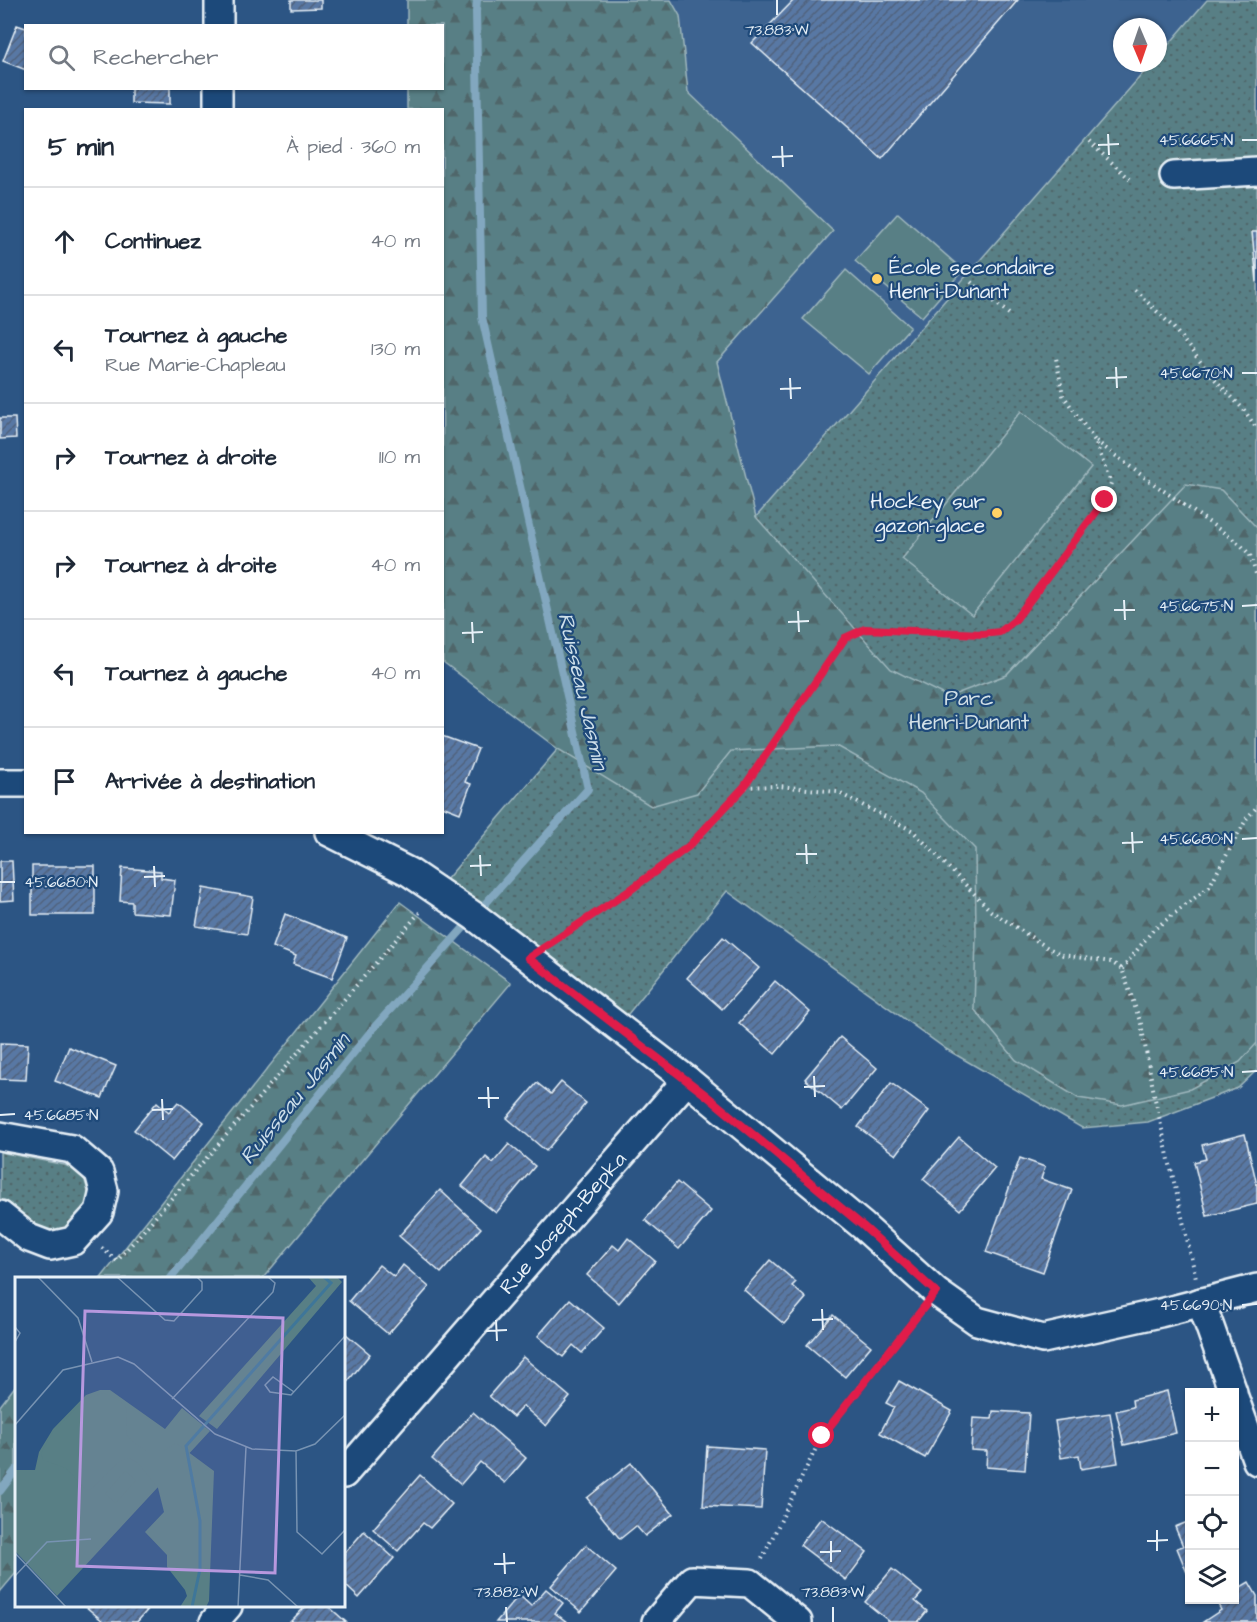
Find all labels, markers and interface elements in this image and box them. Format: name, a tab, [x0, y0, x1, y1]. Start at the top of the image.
north arrow	[1113, 18, 1167, 72]
text: 73.883°W	[745, 20, 809, 41]
search box	[24, 24, 444, 90]
icon: search	[45, 41, 78, 74]
text: Rechercher	[93, 42, 218, 73]
text: 5 min	[48, 129, 114, 165]
text: 45.6665°N	[1159, 130, 1233, 151]
text: À pied · 360 m	[286, 133, 420, 161]
icon: ahead	[48, 225, 81, 258]
text: Continuez	[105, 226, 201, 257]
text: 40 m	[370, 227, 420, 255]
place label: École secondaire Henri-Dunant	[889, 253, 1055, 306]
marker: École secondaire Henri-Dunant	[870, 272, 884, 286]
text: Tournez à gauche	[105, 320, 287, 351]
icon: left	[48, 333, 81, 366]
text: 130 m	[371, 335, 420, 363]
text: Rue Marie-Chapleau	[105, 351, 286, 379]
text: 45.6670°N	[1159, 363, 1233, 384]
icon: right	[48, 441, 81, 474]
text: Tournez à droite	[105, 442, 277, 473]
text: 110 m	[379, 443, 420, 471]
route end	[1091, 486, 1117, 512]
place label: Hockey sur gazon-glace	[870, 487, 985, 542]
marker: Hockey sur gazon-glace	[990, 506, 1004, 520]
icon: right	[48, 549, 81, 582]
text: Tournez à droite	[105, 550, 277, 581]
text: 40 m	[370, 551, 420, 579]
text: 45.6675°N	[1159, 596, 1233, 617]
water label: Ruisseau Jasmin	[549, 610, 616, 775]
icon: left	[48, 657, 81, 690]
text: Tournez à gauche	[105, 658, 287, 689]
text: 40 m	[370, 659, 420, 687]
park label: Parc Henri-Dunant	[909, 684, 1030, 737]
icon: arrive	[48, 765, 81, 798]
text: Arrivée à destination	[105, 766, 315, 797]
text: 45.6680°N	[1159, 829, 1233, 850]
text: 45.6680°N	[24, 872, 98, 893]
water label: Ruisseau Jasmin	[233, 1025, 359, 1171]
text: 45.6685°N	[1159, 1062, 1233, 1083]
text: 45.6685°N	[24, 1105, 98, 1126]
street label: Rue Joseph-Bepka	[493, 1145, 633, 1301]
inset map	[15, 1277, 345, 1607]
text: 45.6690°N	[1160, 1295, 1232, 1316]
map controls	[1185, 1388, 1239, 1604]
button: +	[1185, 1388, 1239, 1442]
route start	[808, 1422, 834, 1448]
button: −	[1185, 1442, 1239, 1496]
button: locate	[1185, 1496, 1239, 1550]
button: layers	[1185, 1550, 1239, 1604]
text: 73.882°W	[474, 1582, 538, 1603]
text: 73.883°W	[801, 1582, 865, 1603]

